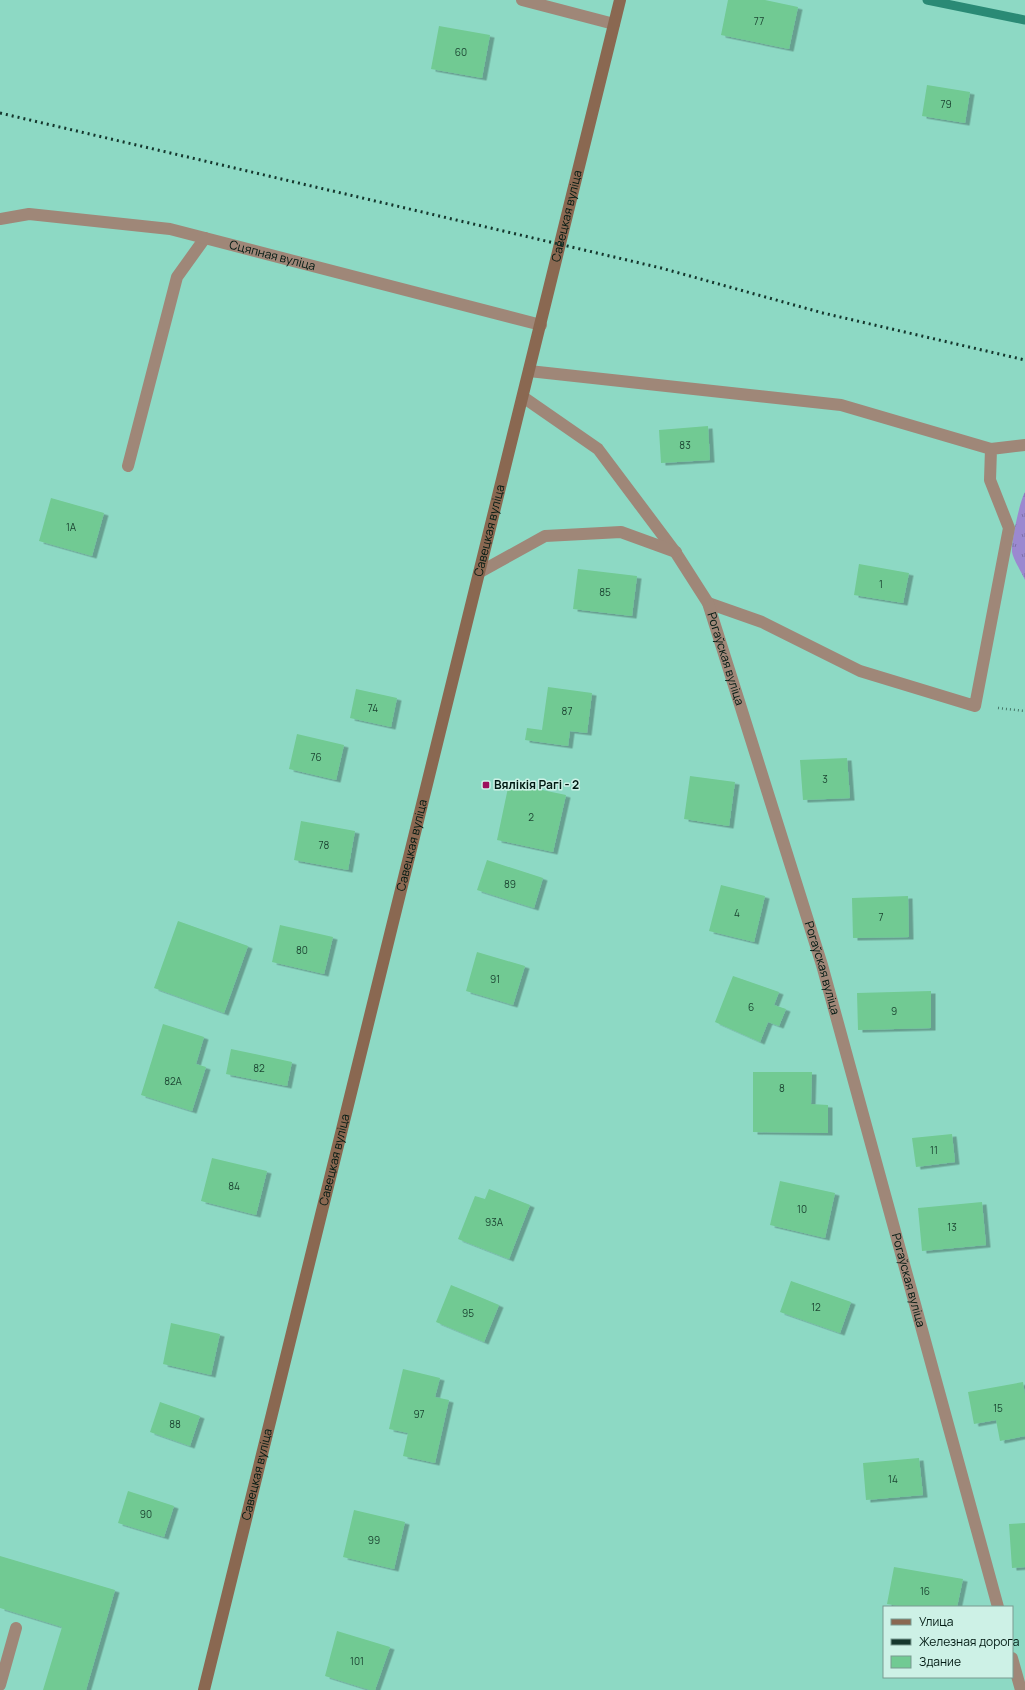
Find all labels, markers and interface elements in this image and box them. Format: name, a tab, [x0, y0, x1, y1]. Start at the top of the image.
house number: 77	[754, 14, 764, 28]
house number: 60	[455, 45, 467, 59]
house number: 79	[940, 97, 952, 111]
street label: Савецкая вуліца	[547, 168, 586, 264]
street label: Сцяпная вуліца	[227, 236, 318, 274]
house number: 83	[679, 438, 691, 452]
street label: Савецкая вуліца	[469, 483, 508, 578]
house number: 1А	[66, 520, 77, 534]
house number: 1	[879, 577, 883, 591]
house number: 85	[599, 585, 611, 599]
street label: Рогаўская вуліца	[703, 610, 749, 707]
house number: 74	[368, 701, 378, 715]
house number: 87	[562, 704, 572, 718]
house number: 76	[310, 750, 322, 764]
house number: 3	[822, 772, 828, 786]
place label: Вялікія Рагі - 2	[494, 776, 579, 793]
marker: Вялікія Рагі - 2	[481, 780, 491, 790]
street label: Савецкая вуліца	[392, 797, 431, 893]
house number: 2	[528, 810, 534, 824]
house number: 78	[319, 838, 330, 852]
house number: 89	[504, 877, 516, 891]
house number: 4	[734, 906, 740, 920]
house number: 7	[878, 910, 884, 924]
street label: Рогаўская вуліца	[801, 919, 844, 1017]
house number: 80	[296, 943, 308, 957]
house number: 91	[490, 972, 500, 986]
house number: 6	[748, 1000, 754, 1014]
house number: 9	[891, 1004, 897, 1018]
house number: 82	[253, 1061, 265, 1075]
house number: 82А	[164, 1074, 182, 1088]
house number: 8	[779, 1081, 785, 1095]
street label: Савецкая вуліца	[315, 1112, 354, 1207]
house number: 11	[930, 1143, 938, 1157]
house number: 84	[228, 1179, 240, 1193]
house number: 10	[797, 1202, 807, 1216]
house number: 93А	[485, 1215, 504, 1229]
house number: 13	[947, 1220, 957, 1234]
street label: Рогаўская вуліца	[888, 1231, 930, 1329]
house number: 12	[811, 1300, 821, 1314]
house number: 95	[462, 1306, 474, 1320]
house number: 15	[993, 1401, 1003, 1415]
house number: 97	[413, 1407, 425, 1421]
house number: 88	[169, 1417, 181, 1431]
street label: Савецкая вуліца	[237, 1427, 276, 1522]
house number: 14	[888, 1472, 898, 1486]
house number: 90	[140, 1507, 152, 1521]
house number: 99	[368, 1533, 380, 1547]
house number: 16	[920, 1584, 930, 1598]
legend	[883, 1606, 1013, 1678]
text: Улица	[919, 1613, 953, 1630]
text: Железная дорога	[919, 1633, 1019, 1650]
text: Здание	[919, 1653, 961, 1670]
house number: 101	[350, 1654, 364, 1668]

